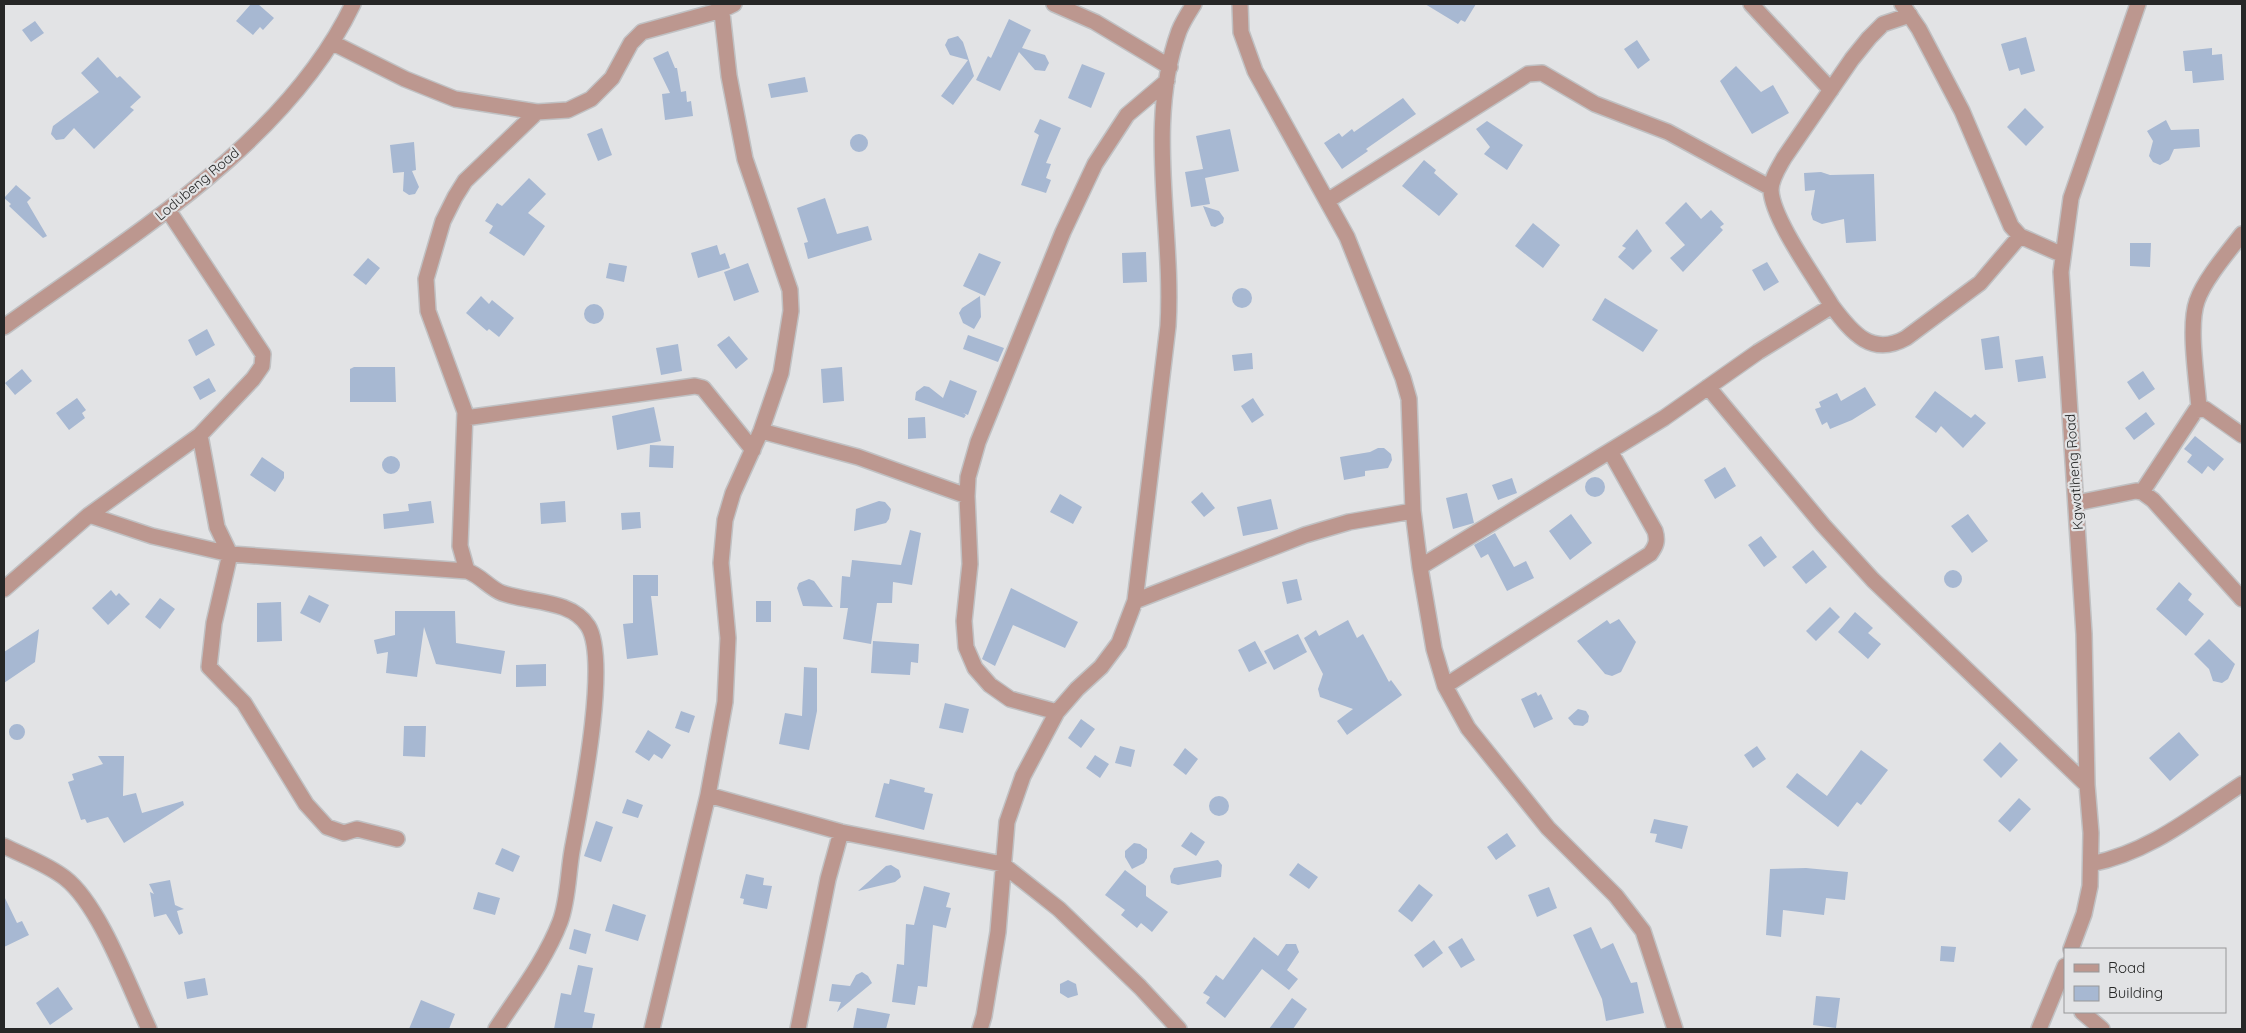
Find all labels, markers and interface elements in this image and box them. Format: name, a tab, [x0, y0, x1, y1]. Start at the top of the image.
street label: Lodubeng Road	[151, 144, 243, 224]
street label: Kgwatlheng Road	[2061, 413, 2087, 531]
legend	[2064, 948, 2226, 1013]
text: Road	[2108, 958, 2145, 977]
text: Building	[2108, 983, 2163, 1002]

